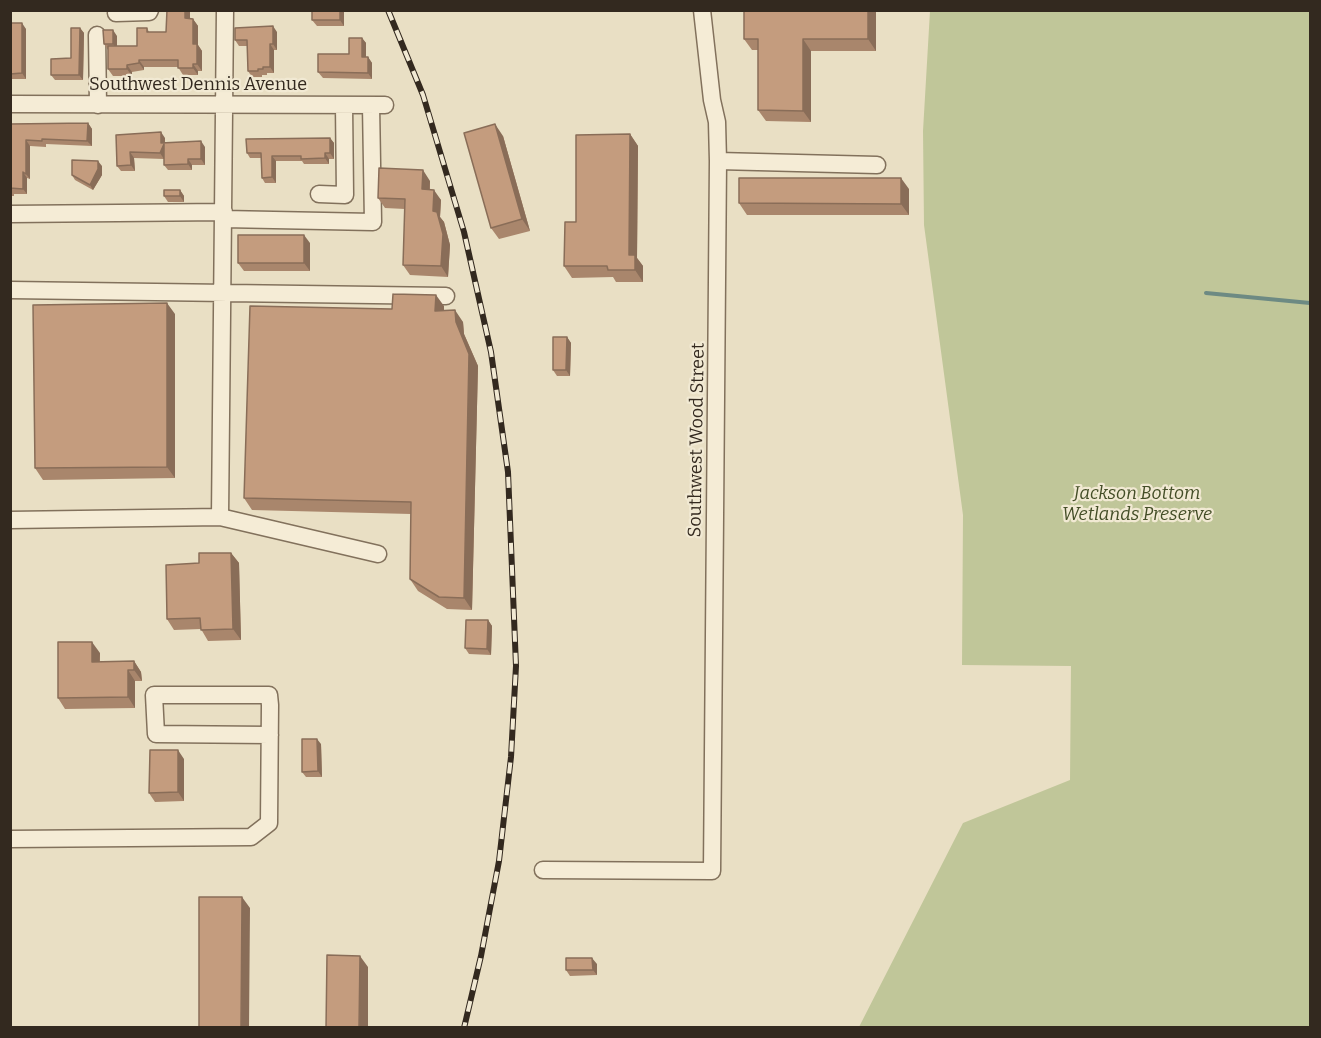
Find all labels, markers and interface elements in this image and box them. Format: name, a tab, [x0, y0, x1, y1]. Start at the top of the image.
street label: Southwest Dennis Avenue	[89, 74, 307, 96]
street label: Southwest Wood Street	[685, 342, 709, 538]
park label: Jackson Bottom Wetlands Preserve	[1062, 483, 1212, 526]

